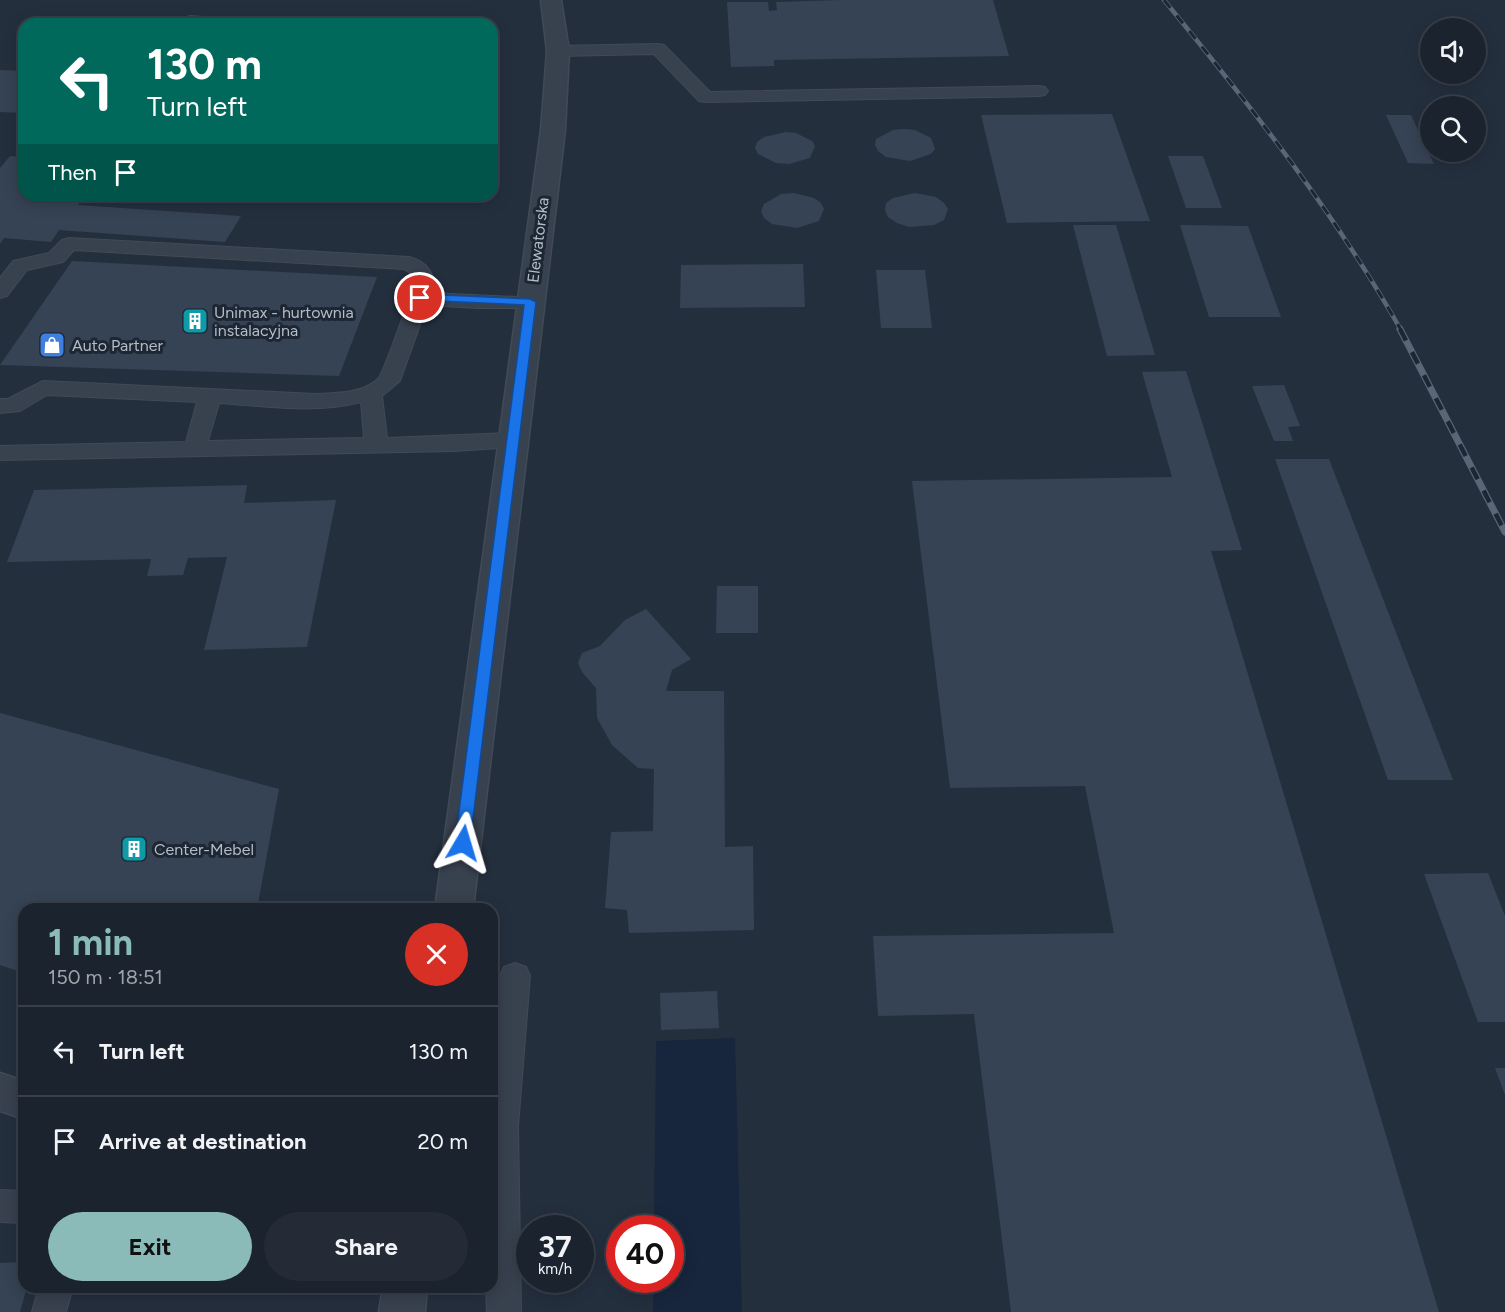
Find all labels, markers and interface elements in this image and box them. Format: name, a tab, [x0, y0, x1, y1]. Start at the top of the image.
map controls	[1420, 18, 1486, 162]
button: sound	[1420, 18, 1486, 84]
text: 130 m	[147, 39, 262, 90]
icon: left	[48, 42, 126, 120]
text: Turn left	[147, 90, 247, 123]
button: search	[1420, 96, 1486, 162]
icon: arrive	[109, 156, 142, 189]
text: Then	[48, 159, 97, 186]
street label: Elewatorska	[523, 196, 553, 284]
pin	[394, 272, 445, 323]
icon: arrive	[403, 281, 436, 314]
place label: Unimax - hurtownia instalacyjna	[214, 303, 354, 340]
building icon: Unimax - hurtownia instalacyjna	[180, 306, 210, 336]
shop icon: Auto Partner	[37, 330, 67, 360]
place label: Auto Partner	[72, 336, 163, 355]
position arrow	[431, 811, 495, 875]
building icon: Center-Mebel	[119, 834, 149, 864]
place label: Center-Mebel	[154, 840, 254, 859]
text: 1 min	[48, 921, 133, 964]
button: close	[405, 923, 468, 986]
text: 150 m · 18:51	[48, 965, 163, 989]
icon: left	[48, 1035, 81, 1068]
text: Turn left	[99, 1038, 185, 1065]
text: 130 m	[409, 1038, 468, 1065]
icon: arrive	[48, 1125, 81, 1158]
text: Arrive at destination	[99, 1128, 307, 1155]
text: 20 m	[417, 1128, 468, 1155]
button: Exit	[48, 1212, 252, 1281]
button: Share	[264, 1212, 468, 1281]
speed limit sign: 40	[606, 1215, 684, 1293]
text: 37	[538, 1228, 572, 1265]
text: km/h	[538, 1260, 572, 1278]

